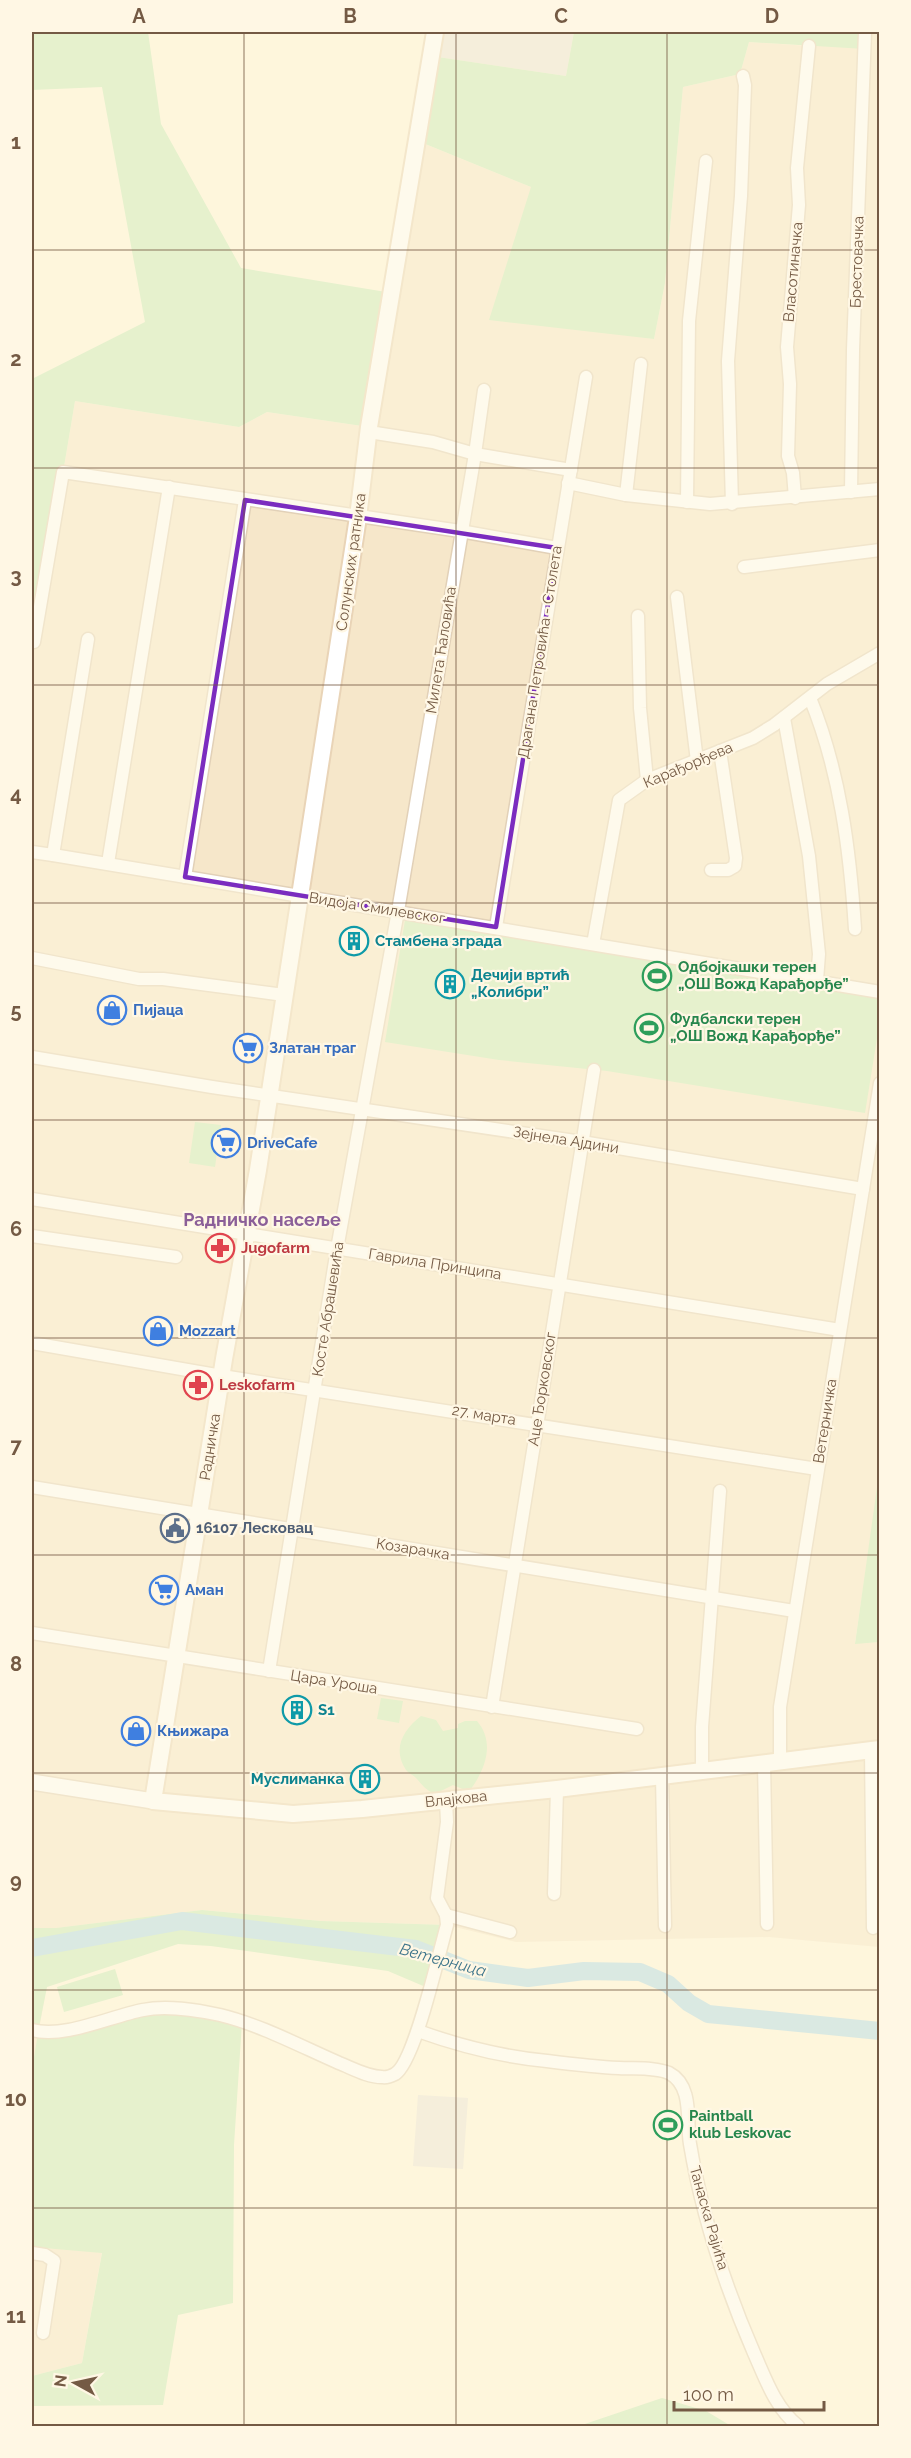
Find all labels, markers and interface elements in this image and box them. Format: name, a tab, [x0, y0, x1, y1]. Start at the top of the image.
text: A	[132, 4, 146, 28]
text: B	[343, 4, 357, 28]
text: C	[554, 4, 568, 28]
text: D	[765, 4, 779, 28]
text: 1	[11, 130, 21, 154]
street label: Брестовачка	[846, 216, 868, 308]
street label: Власотиначка	[780, 221, 806, 323]
text: 2	[10, 347, 22, 371]
street label: Солунских ратника	[332, 492, 370, 632]
street label: Драгана Петровића - Столета	[514, 544, 566, 760]
text: 3	[10, 564, 22, 588]
street label: Милета Ћаловића	[422, 585, 460, 715]
street label: Карађорђева	[641, 738, 735, 792]
text: 4	[10, 782, 22, 806]
street label: Видоја Смилевског	[308, 888, 446, 928]
building icon: Стамбена зграда	[338, 925, 370, 957]
place label: Стамбена зграда	[375, 932, 502, 950]
place label: Одбојкашки терен „ОШ Вожд Карађорђе”	[678, 958, 849, 993]
sports icon: Одбојкашки терен „ОШ Вожд Карађорђе”	[641, 960, 673, 992]
place label: Дечији вртић „Колибри”	[471, 966, 570, 1001]
building icon: Дечији вртић „Колибри”	[434, 968, 466, 1000]
shop icon: Пијаца	[96, 994, 128, 1026]
text: 5	[10, 999, 22, 1023]
place label: Пијаца	[133, 1001, 184, 1019]
place label: Фудбалски терен „ОШ Вожд Карађорђе”	[670, 1010, 841, 1045]
sports icon: Фудбалски терен „ОШ Вожд Карађорђе”	[633, 1012, 665, 1044]
supermarket icon: Златан траг	[232, 1032, 264, 1064]
place label: Златан траг	[269, 1039, 357, 1057]
street label: Зејнела Ајдини	[512, 1123, 620, 1157]
supermarket icon: DriveCafe	[210, 1127, 242, 1159]
place label: DriveCafe	[247, 1134, 318, 1152]
district label: Радничко насеље	[183, 1209, 341, 1230]
text: 6	[10, 1217, 22, 1241]
pharmacy icon: Jugofarm	[204, 1232, 236, 1264]
place label: Jugofarm	[241, 1239, 310, 1257]
street label: Косте Абрашевића	[308, 1240, 348, 1378]
street label: Гаврила Принципа	[367, 1245, 503, 1283]
shop icon: Mozzart	[142, 1315, 174, 1347]
place label: Mozzart	[179, 1322, 236, 1340]
street label: Аце Ђорковског	[524, 1331, 560, 1447]
pharmacy icon: Leskofarm	[182, 1369, 214, 1401]
place label: Leskofarm	[219, 1376, 295, 1394]
street label: Ветерничка	[809, 1377, 841, 1465]
street label: 27. марта	[451, 1401, 517, 1429]
street label: Радничка	[196, 1412, 224, 1482]
text: 7	[10, 1434, 22, 1458]
public building icon: 16107 Лесковац	[159, 1512, 191, 1544]
place label: 16107 Лесковац	[196, 1519, 313, 1537]
street label: Козарачка	[375, 1534, 451, 1564]
supermarket icon: Аман	[148, 1574, 180, 1606]
place label: Аман	[185, 1581, 224, 1599]
text: 8	[10, 1652, 22, 1676]
street label: Цара Уроша	[289, 1666, 379, 1698]
building icon: S1	[281, 1694, 313, 1726]
place label: S1	[318, 1701, 335, 1719]
shop icon: Књижара	[120, 1715, 152, 1747]
place label: Књижара	[157, 1722, 229, 1740]
building icon: Муслиманка	[349, 1763, 381, 1795]
place label: Муслиманка	[251, 1770, 344, 1788]
street label: Влајкова	[424, 1787, 488, 1811]
text: 9	[10, 1869, 22, 1893]
water label: Ветерница	[398, 1939, 489, 1981]
text: 10	[5, 2087, 27, 2111]
place label: Paintball klub Leskovac	[689, 2107, 792, 2142]
sports icon: Paintball klub Leskovac	[652, 2109, 684, 2141]
street label: Танаска Рајића	[686, 2164, 732, 2272]
text: 11	[6, 2304, 26, 2328]
north arrow	[45, 2353, 105, 2413]
text: N	[50, 2374, 71, 2388]
scale bar	[674, 2374, 824, 2412]
text: 100 m	[683, 2384, 734, 2405]

